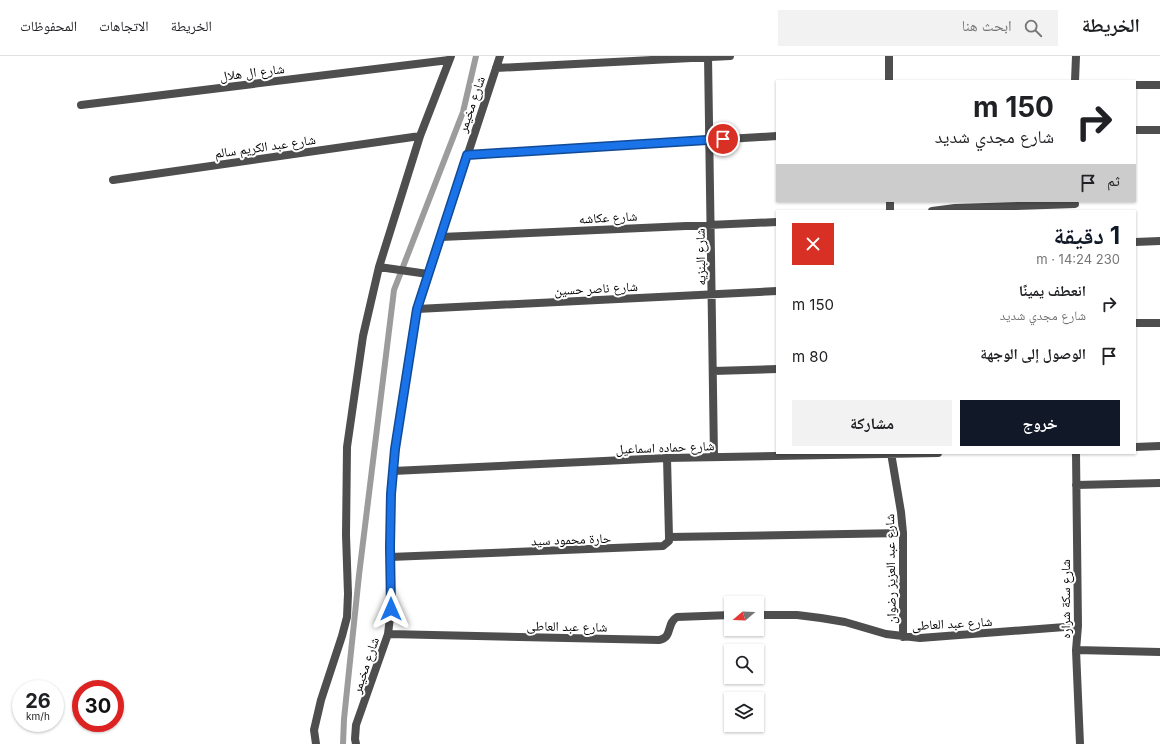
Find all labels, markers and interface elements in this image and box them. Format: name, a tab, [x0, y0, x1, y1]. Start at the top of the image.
search box	[778, 10, 1058, 46]
text: الخريطة	[1082, 14, 1140, 37]
text: ابحث هنا	[962, 16, 1012, 35]
text: المحفوظات	[20, 17, 77, 34]
text: الاتجاهات	[99, 17, 149, 34]
text: الخريطة	[171, 17, 212, 34]
icon: search	[1022, 17, 1044, 39]
street label: شارع ال هلال	[219, 60, 286, 86]
street label: شارع مخيمر	[454, 74, 490, 136]
text: 150 m	[973, 90, 1054, 124]
icon: right	[1068, 96, 1120, 148]
pin	[706, 122, 740, 156]
text: شارع مجدي شديد	[935, 126, 1054, 147]
icon: arrive	[712, 128, 734, 150]
street label: شارع عبد الكريم سالم	[213, 131, 317, 163]
text: ثم	[1107, 171, 1120, 190]
icon: arrive	[1077, 172, 1099, 194]
street label: شارع عكاشه	[578, 207, 638, 229]
text: 1 دقيقة	[1054, 221, 1120, 250]
button: close	[792, 223, 834, 265]
street label: شارع البنزيه	[692, 228, 710, 286]
text: 230 m · 14:24	[1036, 251, 1120, 267]
street label: شارع ناصر حسين	[554, 278, 638, 300]
text: انعطف يمينًا	[1019, 281, 1086, 300]
icon: right	[1098, 293, 1120, 315]
text: 150 m	[792, 295, 834, 314]
text: شارع مجدي شديد	[1000, 307, 1086, 323]
text: الوصول إلى الوجهة	[980, 344, 1086, 363]
icon: arrive	[1098, 345, 1120, 367]
text: 80 m	[792, 347, 828, 366]
button: مشاركة	[792, 400, 952, 446]
button: خروج	[960, 400, 1120, 446]
street label: شارع حماده اسماعيل	[615, 437, 715, 459]
street label: شارع عبد العزيز رضوان	[881, 514, 901, 624]
street label: حارة محمود سيد	[531, 530, 611, 549]
street label: شارع سكة شراره	[1057, 559, 1075, 639]
position arrow	[370, 588, 412, 630]
north arrow	[724, 596, 764, 636]
map controls	[724, 596, 764, 732]
street label: شارع عبد العاطى	[911, 613, 993, 635]
street label: شارع عبد العاطى	[527, 617, 607, 637]
street label: شارع مخيمر	[348, 635, 384, 697]
button: search	[724, 644, 764, 684]
speed limit sign: 30	[72, 680, 124, 732]
text: 26	[25, 689, 51, 713]
button: layers	[724, 692, 764, 732]
text: km/h	[26, 710, 50, 722]

